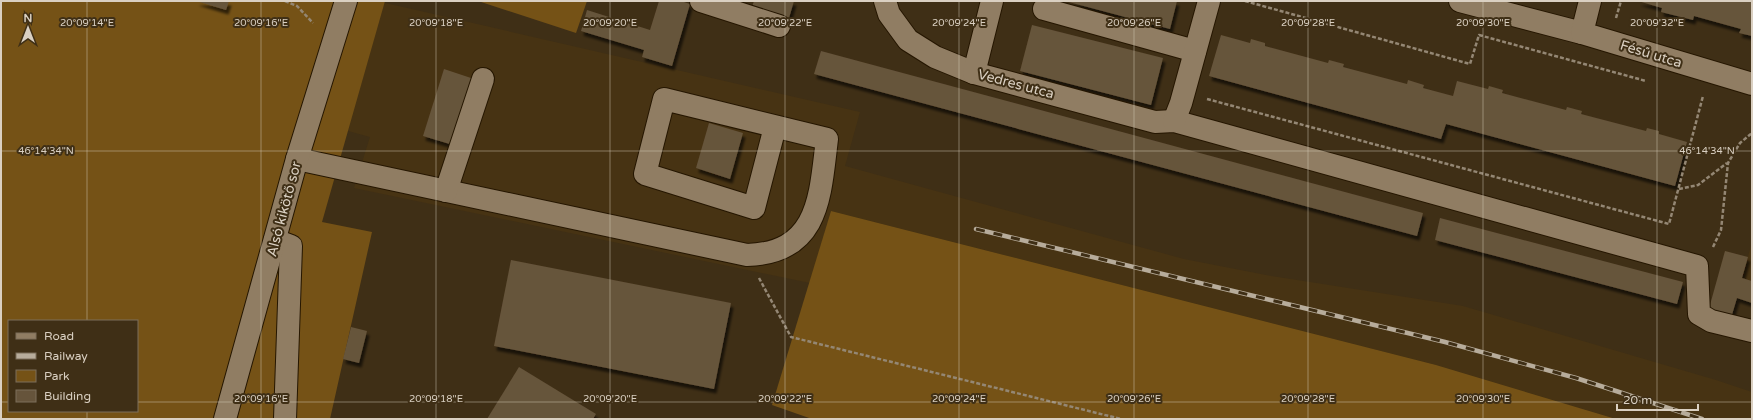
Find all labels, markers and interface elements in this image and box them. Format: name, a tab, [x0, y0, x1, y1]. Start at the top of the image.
north arrow	[8, 8, 48, 48]
text: N	[24, 12, 32, 25]
text: 20°09'14"E	[60, 17, 114, 29]
text: 20°09'16"E	[234, 17, 288, 29]
text: 20°09'18"E	[409, 17, 463, 29]
text: 20°09'20"E	[583, 17, 637, 29]
text: 20°09'22"E	[758, 17, 812, 29]
text: 20°09'24"E	[932, 17, 986, 29]
text: 20°09'26"E	[1107, 17, 1161, 29]
text: 20°09'28"E	[1281, 17, 1335, 29]
text: 20°09'30"E	[1456, 17, 1510, 29]
text: 20°09'32"E	[1630, 17, 1684, 29]
street label: Fésű utca	[1618, 37, 1684, 71]
street label: Vedres utca	[976, 66, 1056, 102]
text: 46°14'34"N	[18, 145, 74, 157]
text: 46°14'34"N	[1679, 145, 1735, 157]
street label: Alsó kikötő sor	[263, 159, 305, 258]
legend	[8, 320, 138, 412]
text: Road	[44, 329, 74, 343]
text: Railway	[44, 349, 88, 363]
text: Park	[44, 369, 70, 383]
scale bar	[1617, 386, 1698, 412]
text: Building	[44, 389, 91, 403]
text: 20°09'16"E	[234, 393, 288, 405]
text: 20°09'18"E	[409, 393, 463, 405]
text: 20°09'20"E	[583, 393, 637, 405]
text: 20°09'22"E	[758, 393, 812, 405]
text: 20°09'24"E	[932, 393, 986, 405]
text: 20°09'26"E	[1107, 393, 1161, 405]
text: 20°09'28"E	[1281, 393, 1335, 405]
text: 20°09'30"E	[1456, 393, 1510, 405]
text: 20 m	[1623, 393, 1652, 407]

